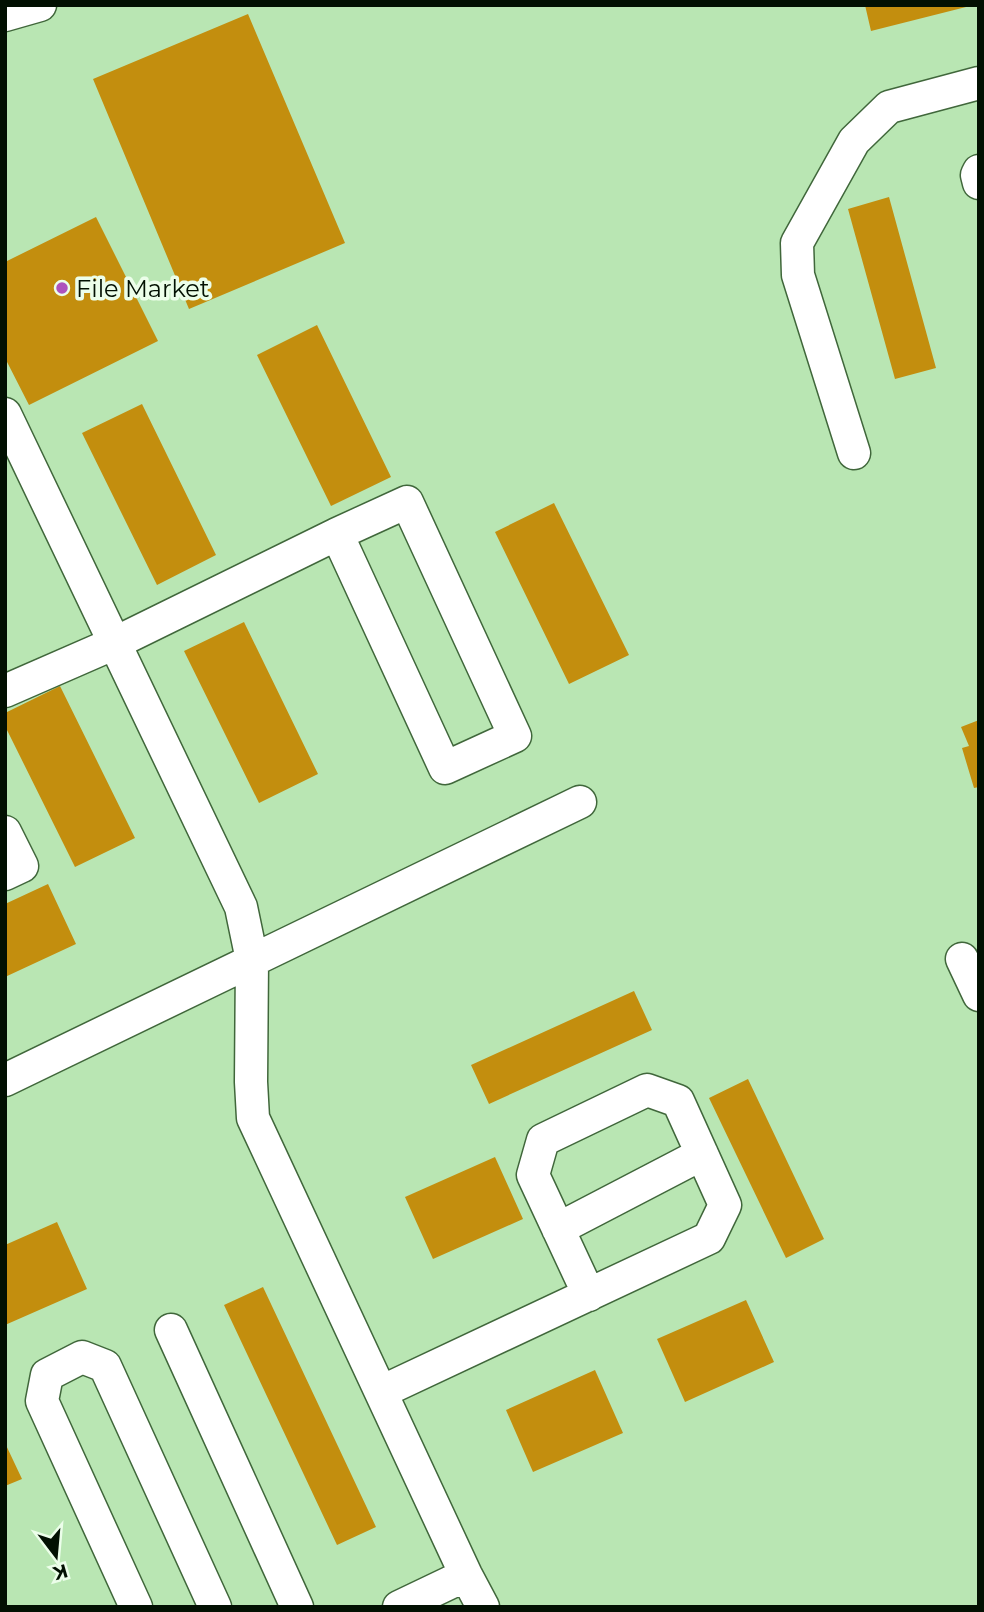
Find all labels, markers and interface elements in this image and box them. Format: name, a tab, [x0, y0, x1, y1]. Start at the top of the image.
place label: File Market	[76, 274, 210, 303]
marker: File Market	[54, 280, 70, 296]
north arrow	[21, 1521, 91, 1591]
text: K	[50, 1559, 70, 1585]

